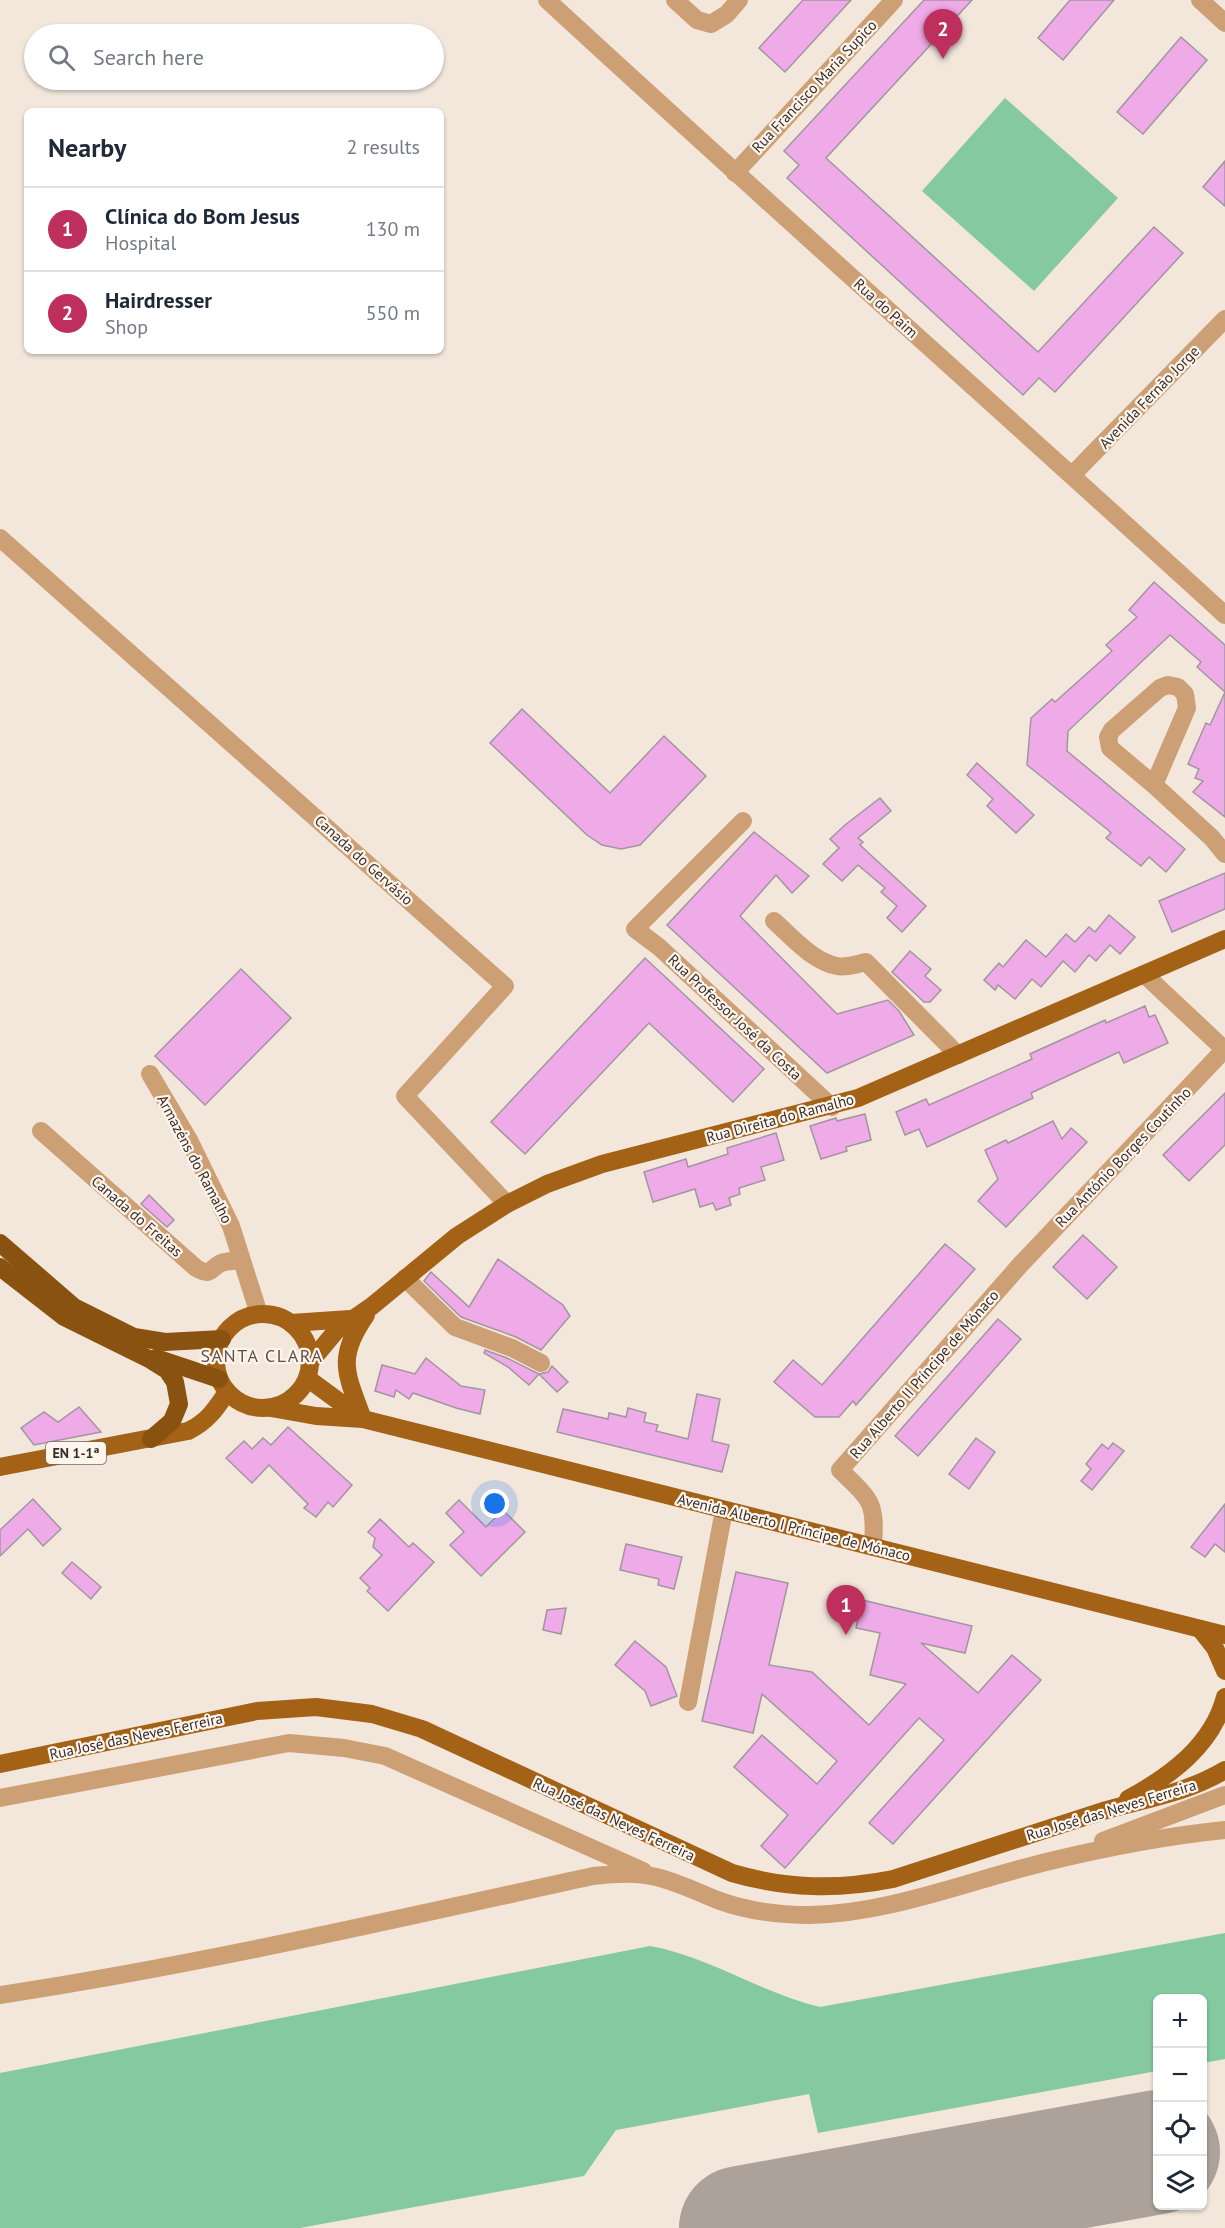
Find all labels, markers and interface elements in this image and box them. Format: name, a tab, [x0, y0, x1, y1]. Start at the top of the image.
pin: 2	[924, 10, 962, 59]
street label: Rua Francisco Maria Supico	[747, 16, 881, 156]
search box	[24, 24, 444, 90]
icon: search	[45, 41, 78, 74]
text: Search here	[93, 43, 204, 71]
text: Nearby	[48, 131, 126, 164]
text: 2 results	[347, 134, 420, 160]
text: Clínica do Bom Jesus	[105, 202, 300, 230]
text: 1	[62, 216, 73, 242]
text: 130 m	[366, 216, 420, 242]
text: Hospital	[105, 230, 176, 256]
street label: Rua do Paim	[850, 274, 922, 342]
text: Hairdresser	[105, 286, 212, 314]
text: 2	[62, 300, 73, 326]
text: 550 m	[366, 300, 420, 326]
text: Shop	[105, 314, 148, 340]
street label: Avenida Fernão Jorge	[1095, 341, 1203, 453]
street label: Canada do Gervásio	[311, 811, 417, 909]
street label: Rua Professor José da Costa	[664, 950, 806, 1084]
street label: Rua António Borges Coutinho	[1051, 1083, 1195, 1231]
street label: Rua Direita do Ramalho	[704, 1089, 856, 1147]
street label: Armazéns do Ramalho	[153, 1092, 237, 1226]
street label: Canada do Freitas	[88, 1171, 186, 1261]
street label: Rua Alberto II Príncipe de Mónaco	[846, 1286, 1002, 1462]
district label: SANTA CLARA	[200, 1344, 324, 1367]
road number: EN 1-1ª	[46, 1442, 106, 1464]
your location	[480, 1489, 509, 1518]
street label: Avenida Alberto I Príncipe de Mónaco	[676, 1489, 912, 1565]
pin: 1	[826, 1586, 866, 1635]
street label: Rua José das Neves Ferreira	[48, 1708, 224, 1764]
street label: Rua José das Neves Ferreira	[530, 1773, 698, 1865]
street label: Rua José das Neves Ferreira	[1024, 1775, 1198, 1845]
map controls	[1153, 1994, 1207, 2210]
button: +	[1153, 1994, 1207, 2048]
button: −	[1153, 2048, 1207, 2102]
button: locate	[1153, 2102, 1207, 2156]
button: layers	[1153, 2156, 1207, 2210]

